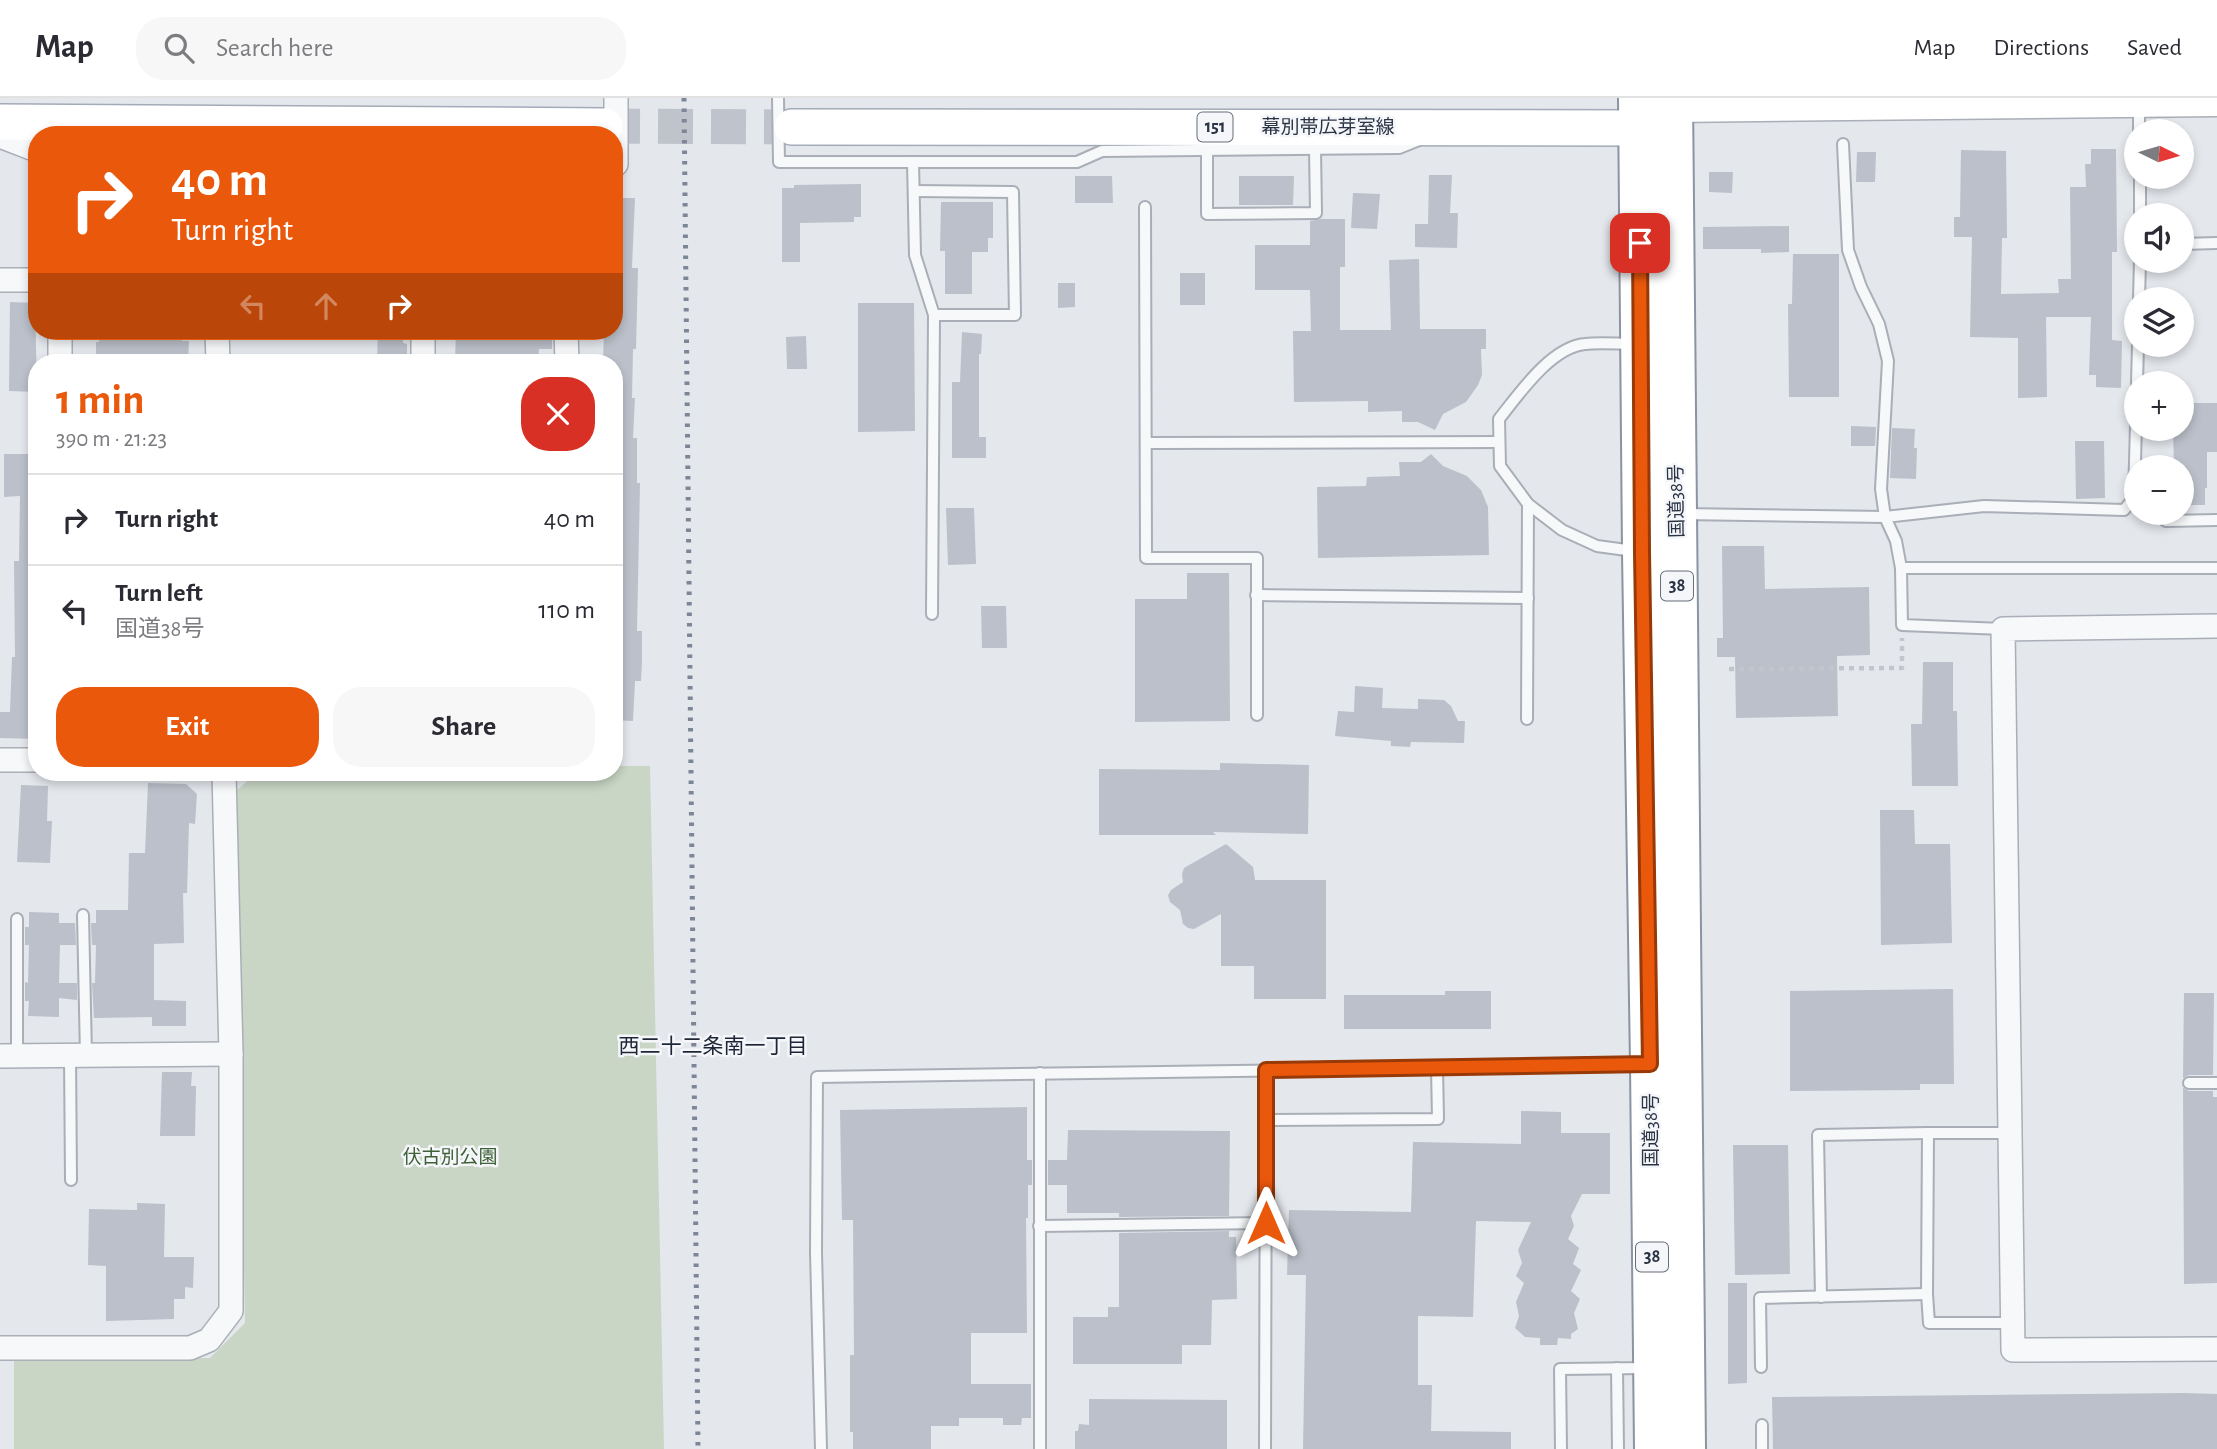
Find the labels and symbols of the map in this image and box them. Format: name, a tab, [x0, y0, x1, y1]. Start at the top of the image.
road number: 151	[1198, 113, 1232, 142]
street label: 幕別帯広芽室線	[1261, 116, 1395, 137]
north arrow	[2124, 119, 2194, 189]
pin	[1610, 213, 1670, 273]
street label: 国道38号	[1666, 464, 1687, 538]
road number: 38	[1661, 572, 1693, 600]
district label: 西二十二条南一丁目	[619, 1035, 808, 1057]
street label: 国道38号	[1641, 1093, 1661, 1167]
park label: 伏古別公園	[402, 1147, 498, 1167]
position arrow	[1229, 1186, 1303, 1260]
road number: 38	[1636, 1242, 1668, 1272]

